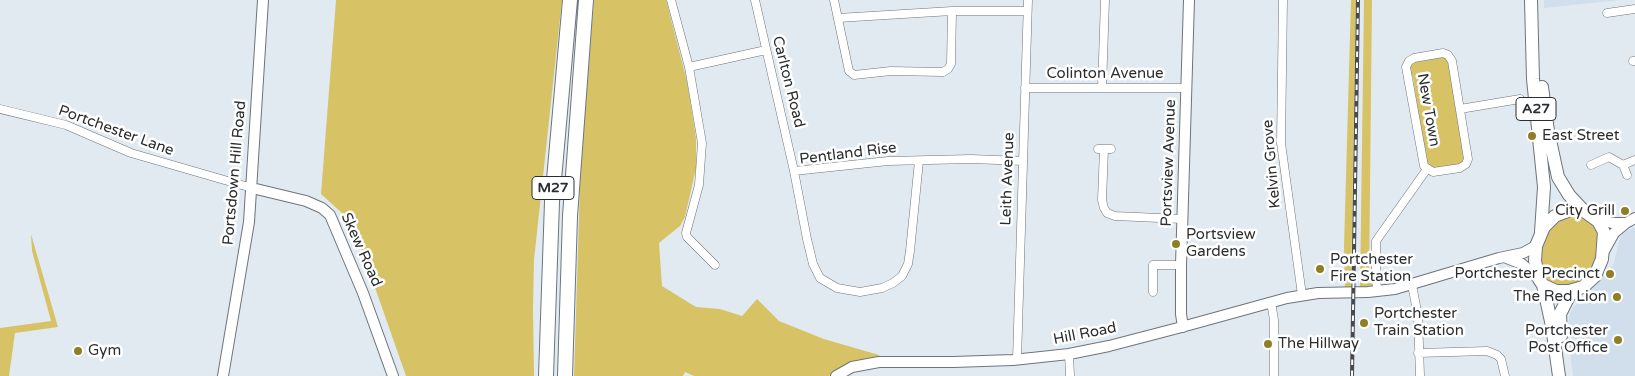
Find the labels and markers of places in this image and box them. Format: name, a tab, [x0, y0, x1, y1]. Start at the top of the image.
place label: East Street	[1542, 127, 1620, 145]
marker: East Street	[1526, 130, 1538, 142]
place label: City Grill	[1555, 202, 1615, 220]
marker: City Grill	[1619, 205, 1631, 217]
place label: Portsview Gardens	[1186, 226, 1256, 261]
marker: Portsview Gardens	[1170, 238, 1182, 250]
place label: Portchester Fire Station	[1330, 251, 1413, 286]
marker: Portchester Fire Station	[1314, 263, 1326, 275]
place label: Portchester Precinct	[1455, 265, 1600, 283]
marker: Portchester Precinct	[1604, 268, 1616, 280]
place label: The Red Lion	[1513, 288, 1607, 306]
marker: The Red Lion	[1611, 291, 1623, 303]
place label: Portchester Train Station	[1374, 305, 1464, 340]
marker: Portchester Train Station	[1358, 317, 1370, 329]
place label: Portchester Post Office	[1525, 322, 1608, 357]
marker: Portchester Post Office	[1612, 334, 1624, 346]
place label: The Hillway	[1278, 335, 1359, 353]
marker: The Hillway	[1262, 338, 1274, 350]
place label: Gym	[88, 342, 121, 360]
marker: Gym	[72, 345, 84, 357]

